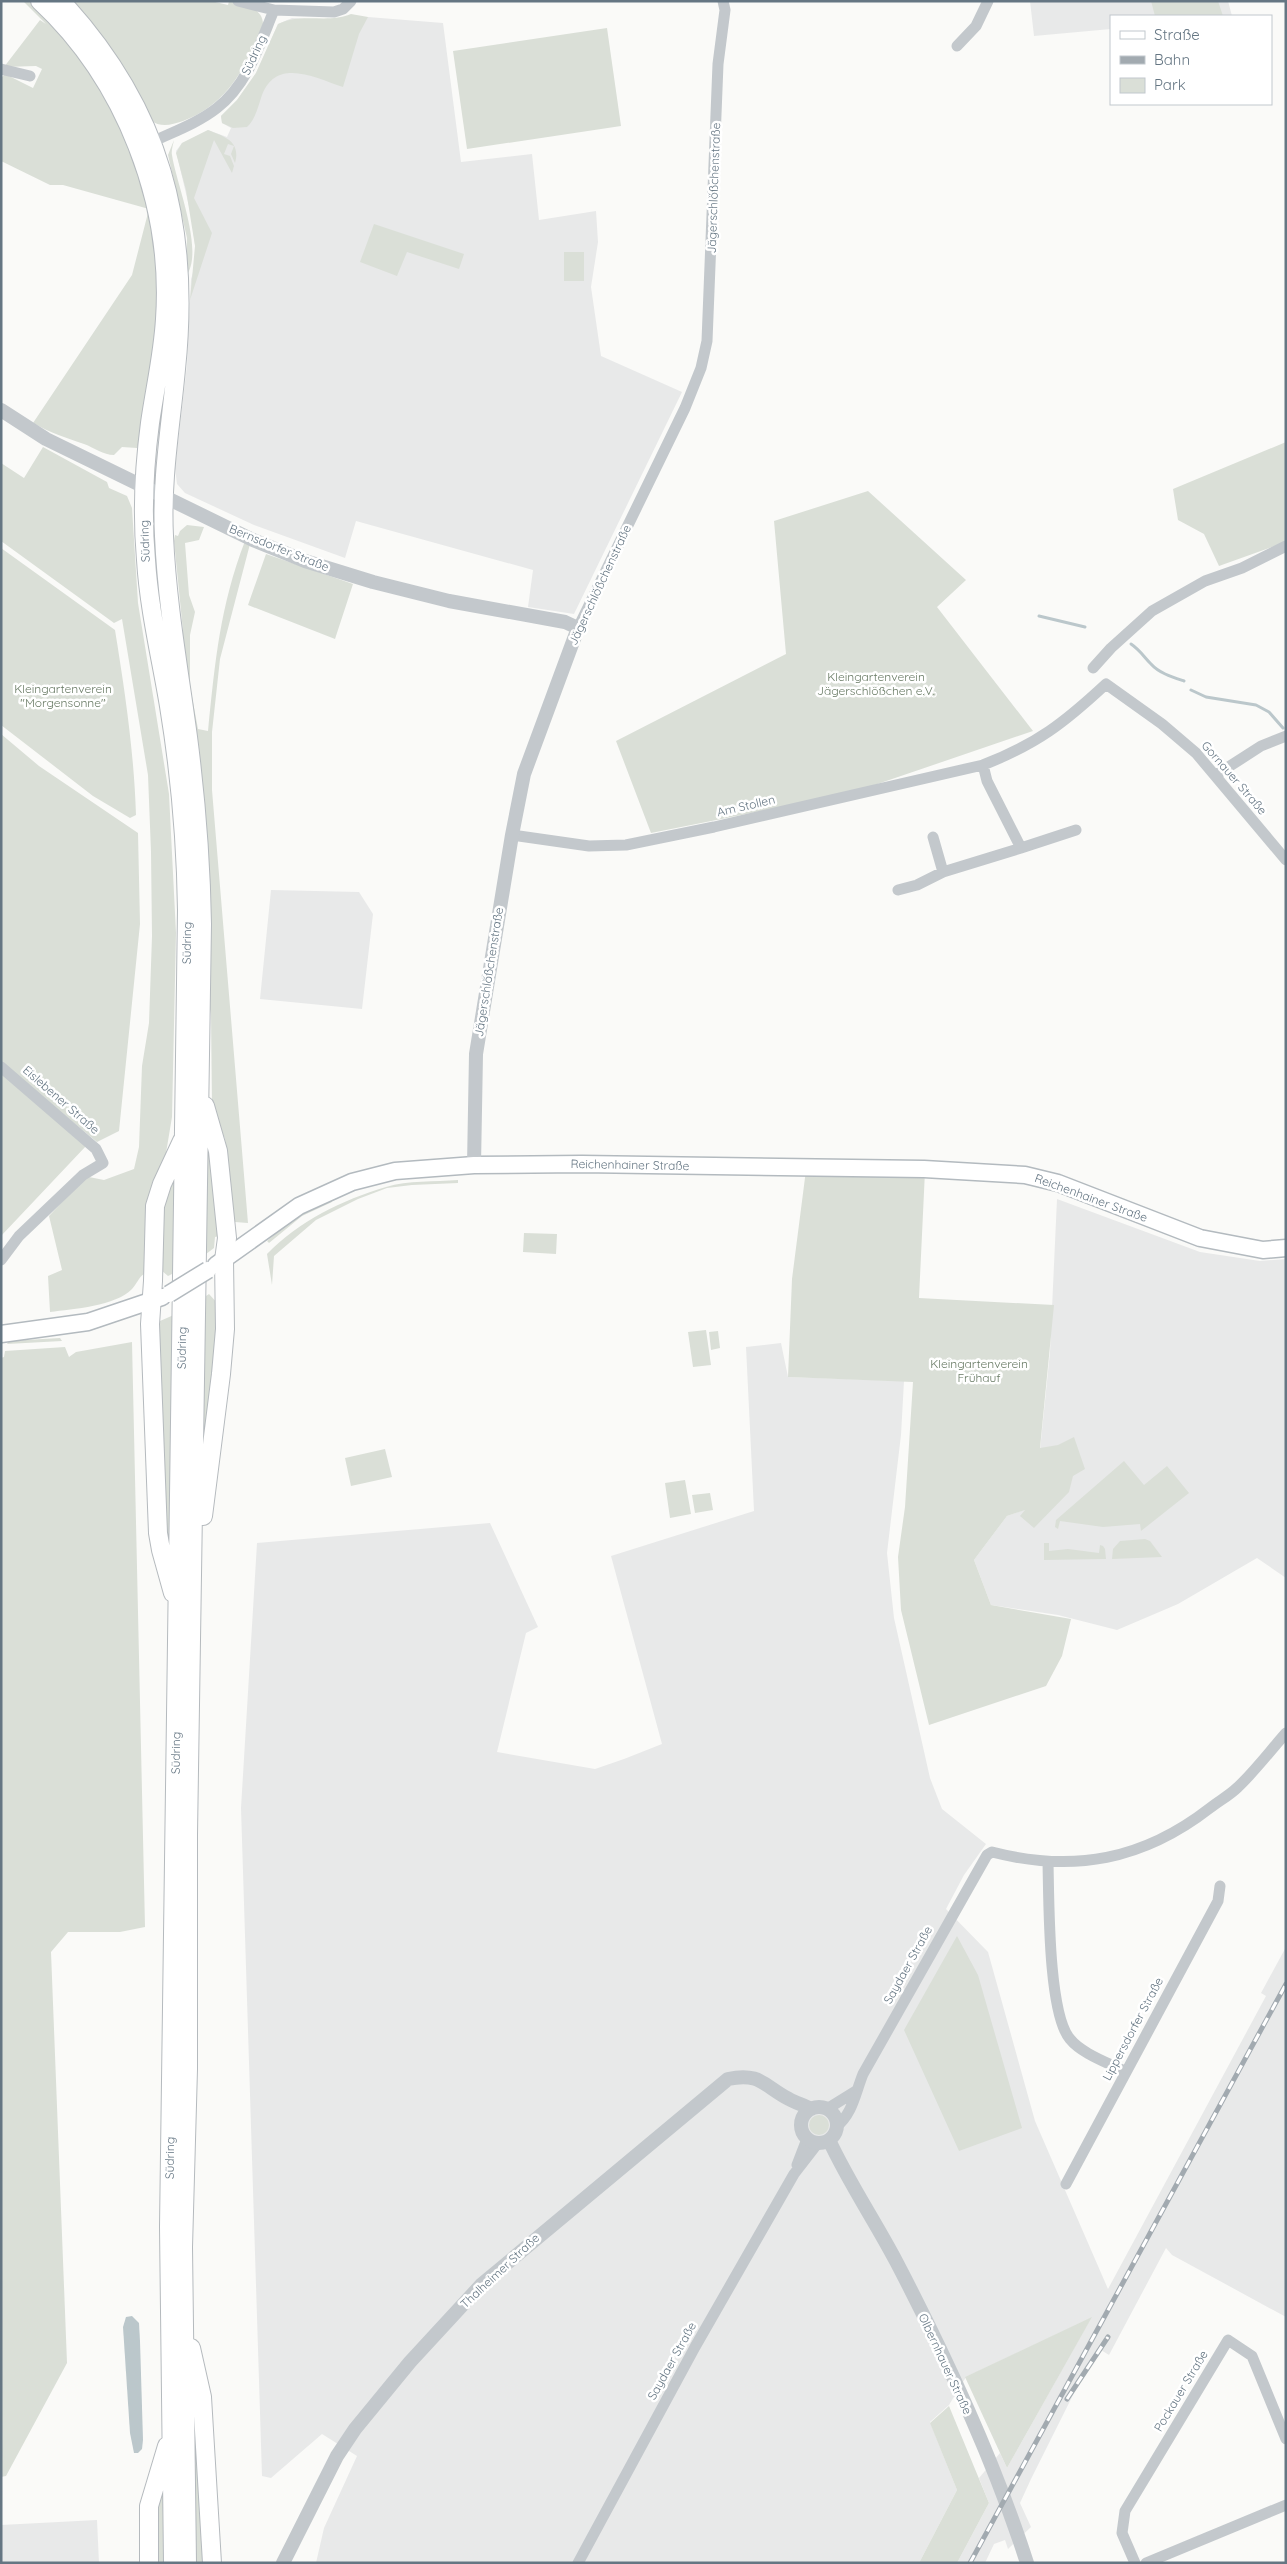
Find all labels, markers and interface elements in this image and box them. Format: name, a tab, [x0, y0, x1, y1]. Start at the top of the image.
legend	[1110, 15, 1272, 105]
text: Straße	[1154, 25, 1200, 44]
street label: Südring	[238, 32, 269, 77]
text: Bahn	[1154, 50, 1190, 69]
text: Park	[1154, 75, 1186, 94]
street label: Jägerschlößchenstraße	[704, 122, 723, 254]
street label: Südring	[136, 520, 153, 563]
street label: Bernsdorfer Straße	[227, 521, 331, 574]
street label: Jägerschlößchenstraße	[565, 522, 634, 647]
park label: Kleingartenverein Jägerschlößchen e.V.	[817, 669, 935, 698]
park label: Kleingartenverein "Morgensonne"	[14, 681, 112, 710]
street label: Gornauer Straße	[1198, 738, 1270, 818]
street label: Am Stollen	[715, 792, 776, 819]
street label: Jägerschlößchenstraße	[471, 906, 506, 1038]
street label: Südring	[179, 922, 194, 964]
street label: Eislebener Straße	[20, 1062, 103, 1137]
street label: Reichenhainer Straße	[570, 1156, 690, 1173]
street label: Reichenhainer Straße	[1033, 1170, 1150, 1225]
street label: Südring	[174, 1327, 189, 1369]
park label: Kleingartenverein Frühauf	[930, 1356, 1028, 1385]
street label: Südring	[168, 1732, 183, 1774]
street label: Saydaer Straße	[880, 1923, 935, 2006]
street label: Lippersdorfer Straße	[1099, 1974, 1166, 2083]
street label: Südring	[162, 2137, 177, 2179]
street label: Thalheimer Straße	[457, 2230, 542, 2311]
street label: Olbernhauer Straße	[915, 2311, 976, 2417]
street label: Saydaer Straße	[644, 2319, 699, 2402]
street label: Pockauer Straße	[1150, 2347, 1211, 2434]

